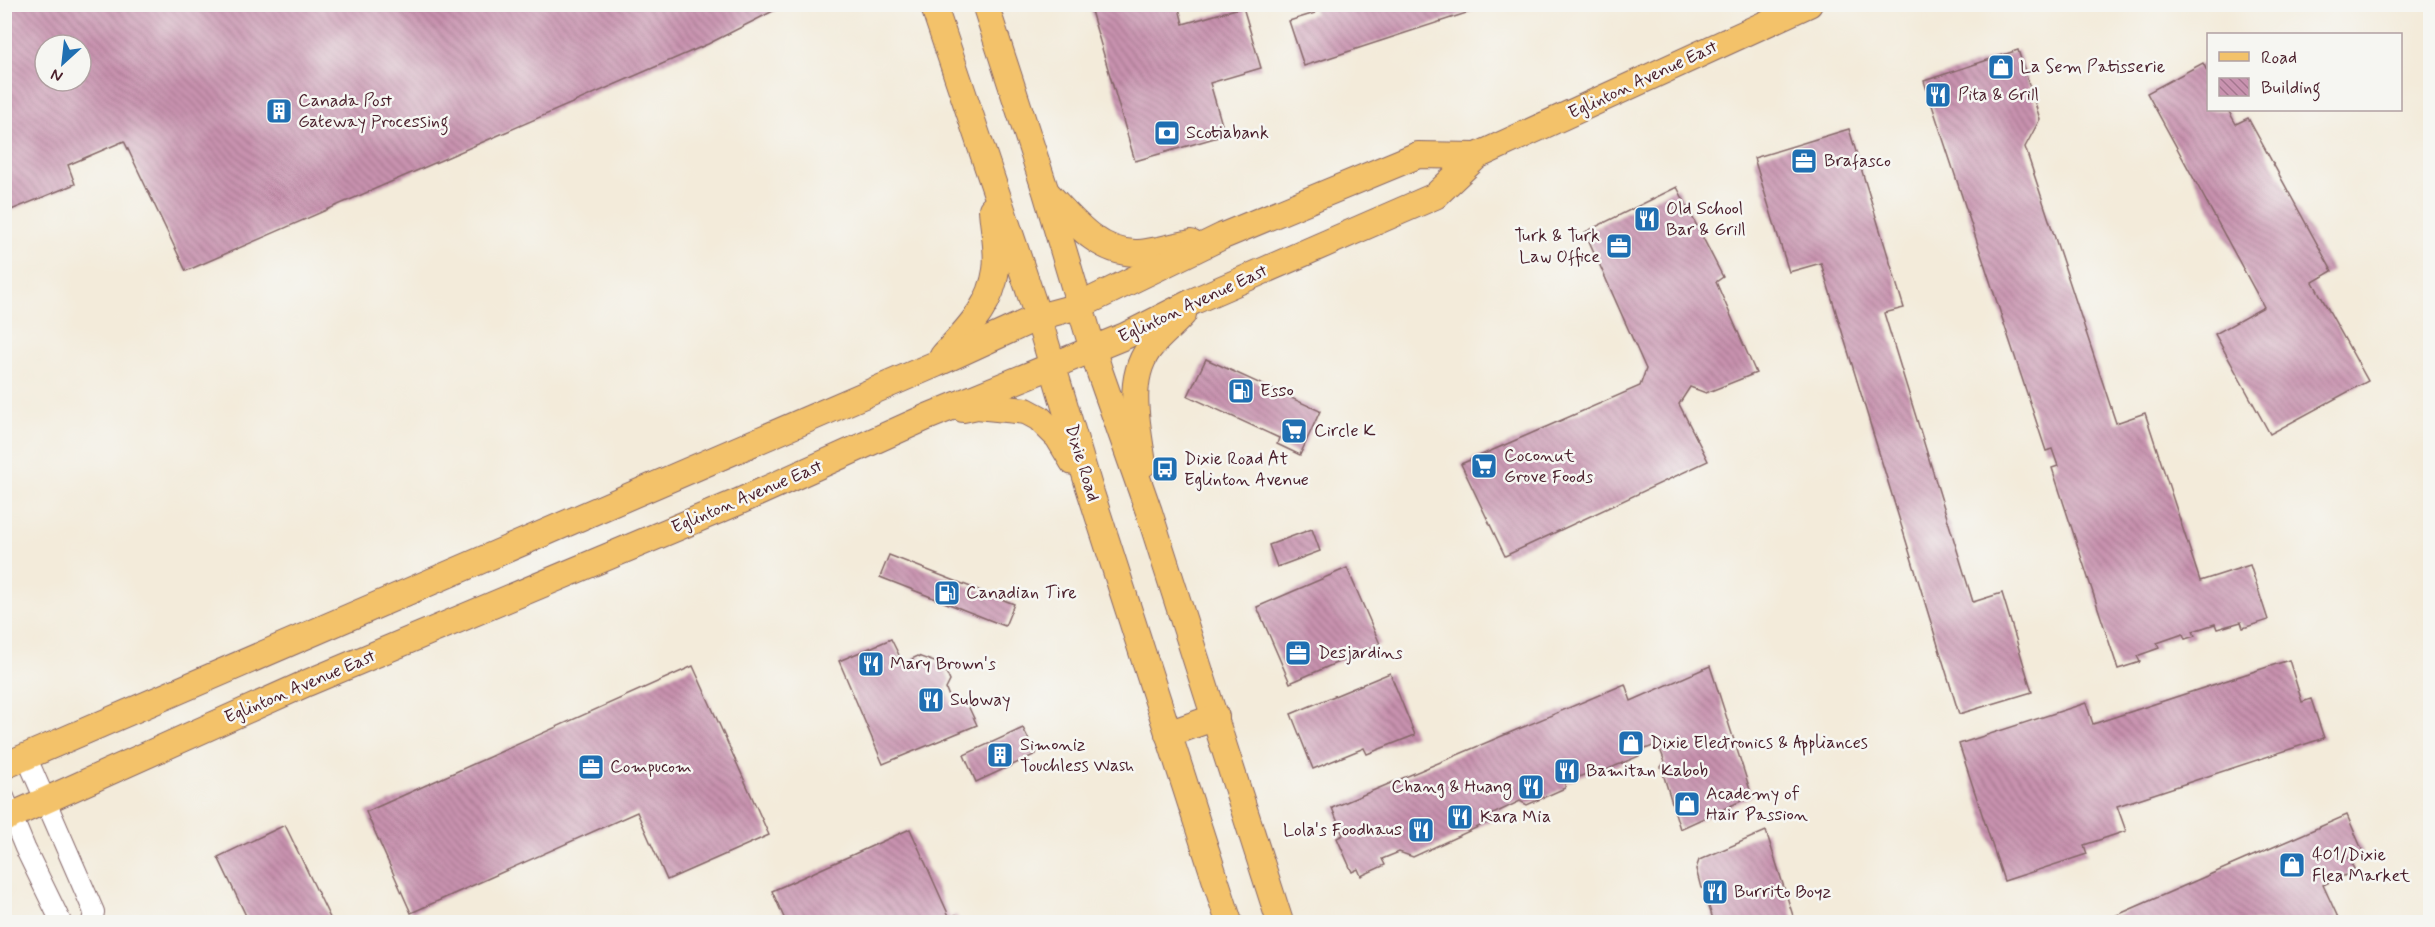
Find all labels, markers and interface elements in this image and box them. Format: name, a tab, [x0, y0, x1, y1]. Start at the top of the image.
north arrow	[33, 33, 93, 93]
legend	[2207, 33, 2402, 111]
street label: Eglinton Avenue East	[1565, 35, 1722, 125]
text: Road	[2261, 46, 2297, 70]
shop icon: La Sem Patisserie	[1986, 52, 2016, 82]
place label: La Sem Patisserie	[2020, 55, 2165, 79]
text: N	[47, 63, 66, 87]
text: Building	[2261, 76, 2321, 102]
restaurant icon: Pita & Grill	[1923, 80, 1953, 110]
place label: Pita & Grill	[1958, 83, 2039, 107]
place label: Canada Post Gateway Processing	[298, 89, 449, 136]
building icon: Canada Post Gateway Processing	[264, 96, 294, 126]
bank icon: Scotiabank	[1152, 118, 1182, 148]
place label: Scotiabank	[1186, 121, 1269, 145]
office icon: Brafasco	[1789, 146, 1819, 176]
place label: Brafasco	[1824, 149, 1891, 173]
place label: Old School Bar & Grill	[1666, 197, 1746, 242]
restaurant icon: Old School Bar & Grill	[1632, 204, 1662, 234]
place label: Turk & Turk Law Office	[1514, 224, 1600, 269]
office icon: Turk & Turk Law Office	[1604, 231, 1634, 261]
street label: Eglinton Avenue East	[1115, 259, 1272, 349]
fuel station icon: Esso	[1226, 376, 1256, 406]
place label: Esso	[1260, 379, 1294, 403]
supermarket icon: Circle K	[1279, 416, 1309, 446]
place label: Circle K	[1314, 419, 1376, 443]
street label: Dixie Road	[1059, 422, 1105, 504]
place label: Coconut Grove Foods	[1504, 444, 1593, 489]
place label: Dixie Road At Eglinton Avenue	[1184, 447, 1309, 492]
supermarket icon: Coconut Grove Foods	[1469, 451, 1499, 481]
street label: Eglinton Avenue East	[668, 454, 827, 540]
bus stop icon: Dixie Road At Eglinton Avenue	[1150, 454, 1180, 484]
fuel station icon: Canadian Tire	[932, 578, 962, 608]
place label: Canadian Tire	[966, 581, 1077, 605]
office icon: Desjardins	[1283, 638, 1313, 668]
place label: Desjardins	[1318, 641, 1403, 665]
street label: Eglinton Avenue East	[221, 644, 380, 730]
restaurant icon: Mary Brown's	[856, 649, 886, 679]
place label: Mary Brown's	[890, 652, 996, 676]
restaurant icon: Subway	[916, 685, 946, 715]
place label: Subway	[950, 688, 1011, 712]
shop icon: Dixie Electronics & Appliances	[1616, 728, 1646, 758]
place label: Dixie Electronics & Appliances	[1650, 731, 1868, 756]
place label: Simoniz Touchless Wash	[1020, 733, 1134, 778]
building icon: Simoniz Touchless Wash	[985, 740, 1015, 770]
office icon: Compucom	[576, 752, 606, 782]
place label: Compucom	[610, 755, 692, 779]
restaurant icon: Bamitan Kabob	[1552, 756, 1582, 786]
place label: Bamitan Kabob	[1586, 759, 1708, 783]
restaurant icon: Chang & Huang	[1516, 772, 1546, 802]
place label: Chang & Huang	[1391, 775, 1512, 800]
place label: Academy of Hair Passion	[1706, 782, 1808, 827]
shop icon: Academy of Hair Passion	[1672, 789, 1702, 819]
restaurant icon: Kara Mia	[1445, 802, 1475, 832]
place label: Kara Mia	[1480, 805, 1551, 829]
restaurant icon: Lola's Foodhaus	[1406, 815, 1436, 845]
place label: Lola's Foodhaus	[1283, 818, 1402, 842]
place label: 401/Dixie Flea Market	[2312, 843, 2411, 888]
shop icon: 401/Dixie Flea Market	[2277, 850, 2307, 880]
restaurant icon: Burrito Boyz	[1700, 877, 1730, 907]
place label: Burrito Boyz	[1734, 880, 1832, 904]

